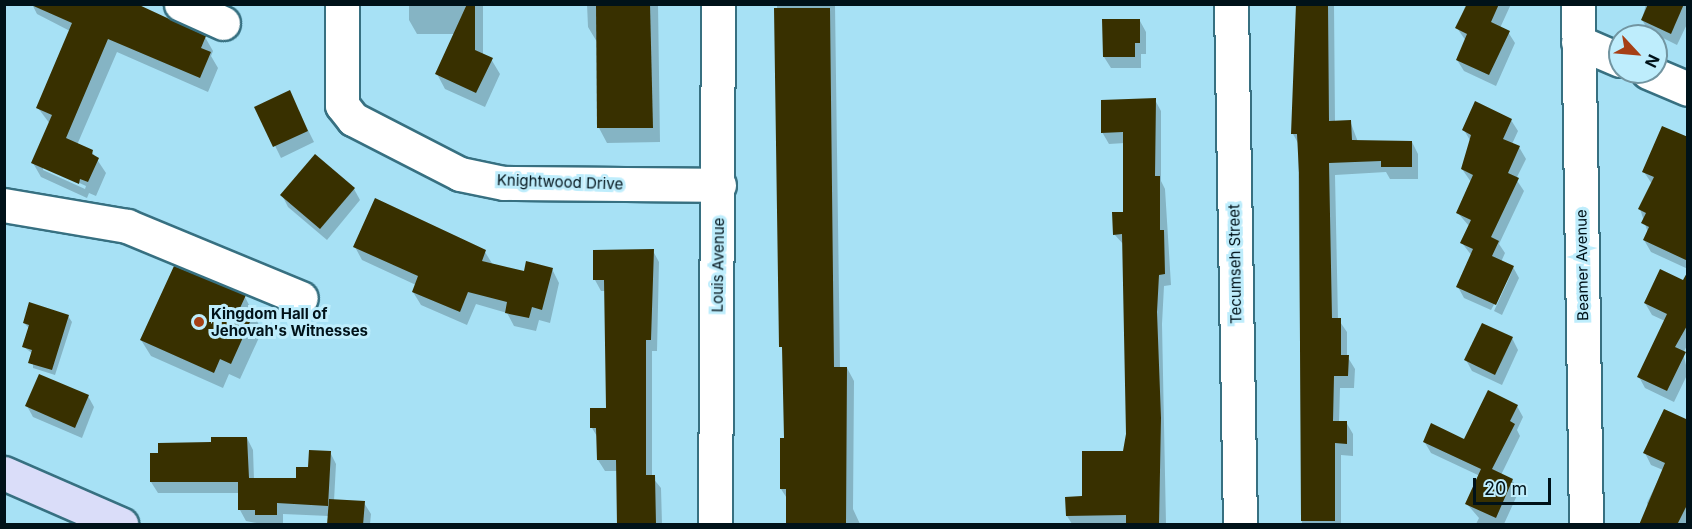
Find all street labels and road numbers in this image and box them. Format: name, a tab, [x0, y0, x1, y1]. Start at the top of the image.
street label: Knightwood Drive	[497, 171, 623, 193]
street label: Tecumseh Street	[1225, 204, 1245, 324]
street label: Beamer Avenue	[1572, 209, 1592, 321]
street label: Louis Avenue	[708, 217, 728, 313]

